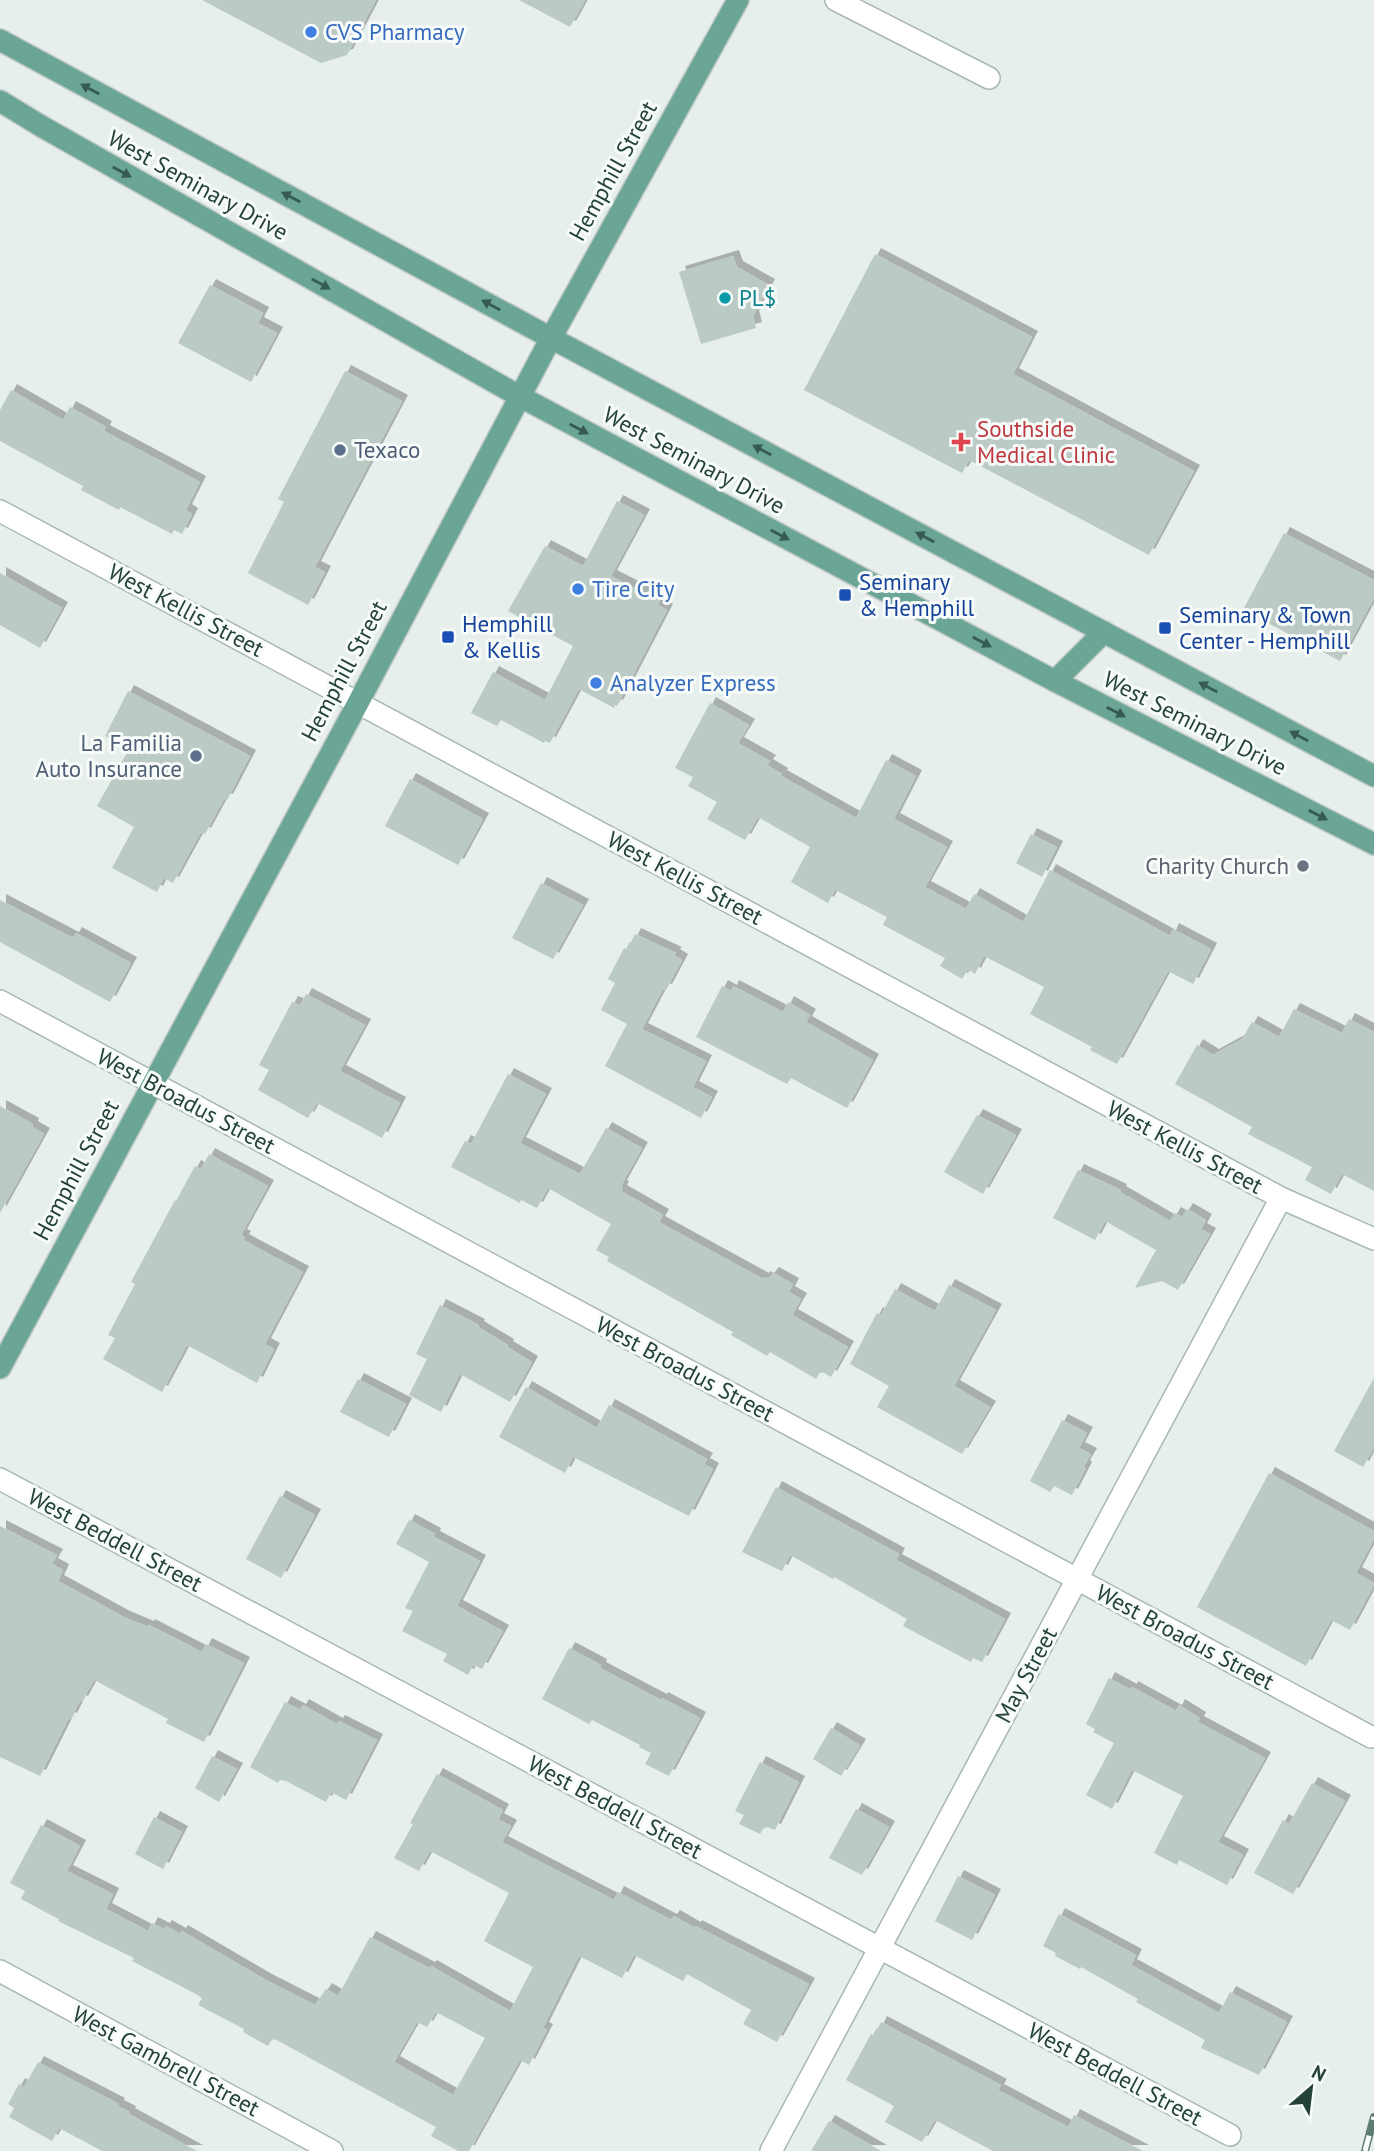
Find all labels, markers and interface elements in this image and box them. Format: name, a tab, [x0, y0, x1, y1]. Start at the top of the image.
place label: CVS Pharmacy	[325, 17, 465, 46]
marker: CVS Pharmacy	[303, 24, 319, 40]
one-way arrow	[81, 83, 100, 95]
street label: Hemphill Street	[562, 96, 663, 246]
street label: West Seminary Drive	[103, 123, 293, 246]
one-way arrow	[113, 166, 132, 178]
one-way arrow	[281, 191, 300, 203]
one-way arrow	[311, 278, 330, 290]
place label: PL$	[739, 283, 776, 312]
marker: PL$	[717, 290, 733, 306]
one-way arrow	[481, 299, 501, 311]
street label: West Seminary Drive	[598, 399, 790, 520]
place label: Southside Medical Clinic	[977, 414, 1115, 469]
one-way arrow	[569, 423, 589, 434]
marker: Southside Medical Clinic	[951, 432, 971, 452]
place label: Texaco	[354, 435, 420, 464]
marker: Texaco	[332, 442, 348, 458]
one-way arrow	[752, 445, 772, 456]
one-way arrow	[770, 530, 790, 541]
one-way arrow	[915, 531, 935, 543]
street label: West Kellis Street	[103, 556, 269, 663]
place label: Seminary & Hemphill	[859, 567, 975, 622]
place label: Tire City	[592, 574, 675, 603]
marker: Tire City	[570, 581, 586, 597]
marker: Seminary & Hemphill	[837, 587, 853, 603]
street label: Hemphill Street	[294, 595, 393, 746]
place label: Seminary & Town Center - Hemphill	[1179, 600, 1351, 655]
place label: Hemphill & Kellis	[462, 609, 553, 664]
marker: Seminary & Town Center - Hemphill	[1157, 620, 1173, 636]
marker: Hemphill & Kellis	[440, 629, 456, 645]
one-way arrow	[972, 636, 992, 648]
street label: West Seminary Drive	[1099, 664, 1292, 781]
place label: Analyzer Express	[610, 668, 776, 697]
marker: Analyzer Express	[588, 675, 604, 691]
one-way arrow	[1198, 682, 1218, 693]
one-way arrow	[1106, 707, 1126, 718]
place label: La Familia Auto Insurance	[35, 728, 182, 783]
one-way arrow	[1289, 731, 1309, 743]
marker: La Familia Auto Insurance	[188, 748, 204, 764]
one-way arrow	[1308, 810, 1328, 821]
street label: West Kellis Street	[602, 824, 768, 931]
place label: Charity Church	[1145, 851, 1289, 880]
marker: Charity Church	[1295, 858, 1311, 874]
street label: West Broadus Street	[92, 1041, 280, 1160]
street label: West Kellis Street	[1102, 1093, 1268, 1200]
street label: Hemphill Street	[26, 1094, 125, 1245]
street label: West Broadus Street	[591, 1309, 779, 1428]
street label: West Beddell Street	[23, 1481, 208, 1598]
street label: West Broadus Street	[1091, 1577, 1279, 1696]
street label: May Street	[988, 1622, 1063, 1728]
street label: West Beddell Street	[523, 1748, 708, 1865]
street label: West Gambrell Street	[68, 1999, 265, 2122]
street label: West Beddell Street	[1023, 2015, 1208, 2132]
north arrow	[1276, 2053, 1346, 2123]
text: N	[1308, 2059, 1330, 2087]

